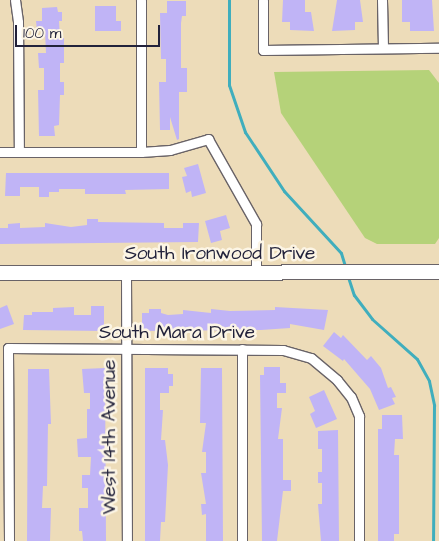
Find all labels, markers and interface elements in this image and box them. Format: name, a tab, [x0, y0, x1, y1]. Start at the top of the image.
scale bar	[18, 15, 162, 47]
text: 100 m	[23, 23, 62, 44]
street label: South Ironwood Drive	[125, 243, 315, 265]
street label: South Mara Drive	[99, 322, 255, 344]
street label: West 14th Avenue	[99, 360, 121, 514]

